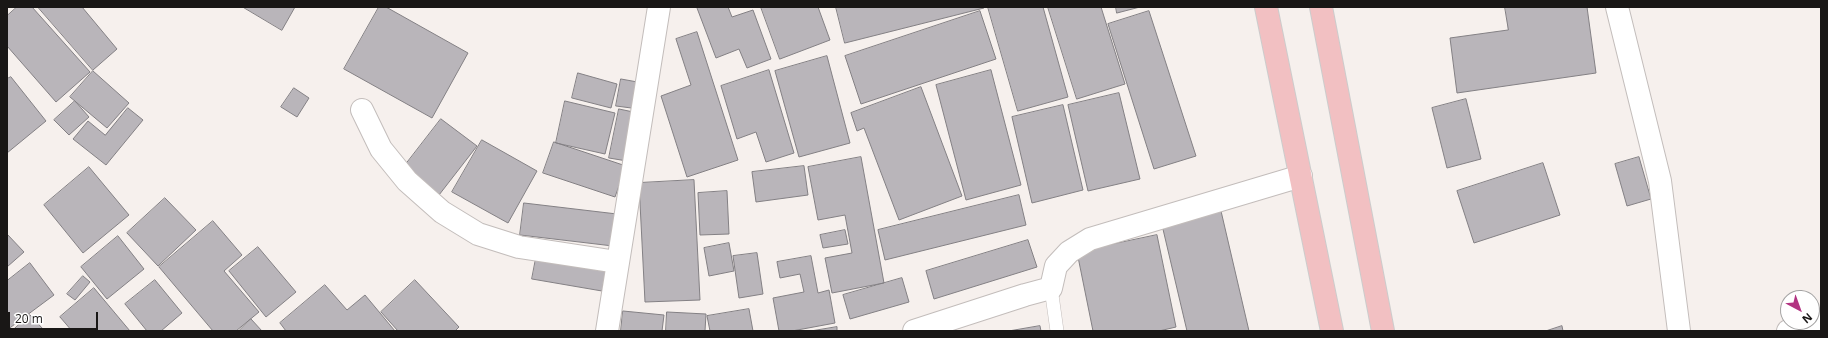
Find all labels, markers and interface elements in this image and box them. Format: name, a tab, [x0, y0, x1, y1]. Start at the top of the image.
north arrow	[1780, 290, 1820, 330]
scale bar	[10, 304, 100, 330]
text: 20 m	[15, 310, 43, 327]
text: N	[1799, 310, 1816, 327]

